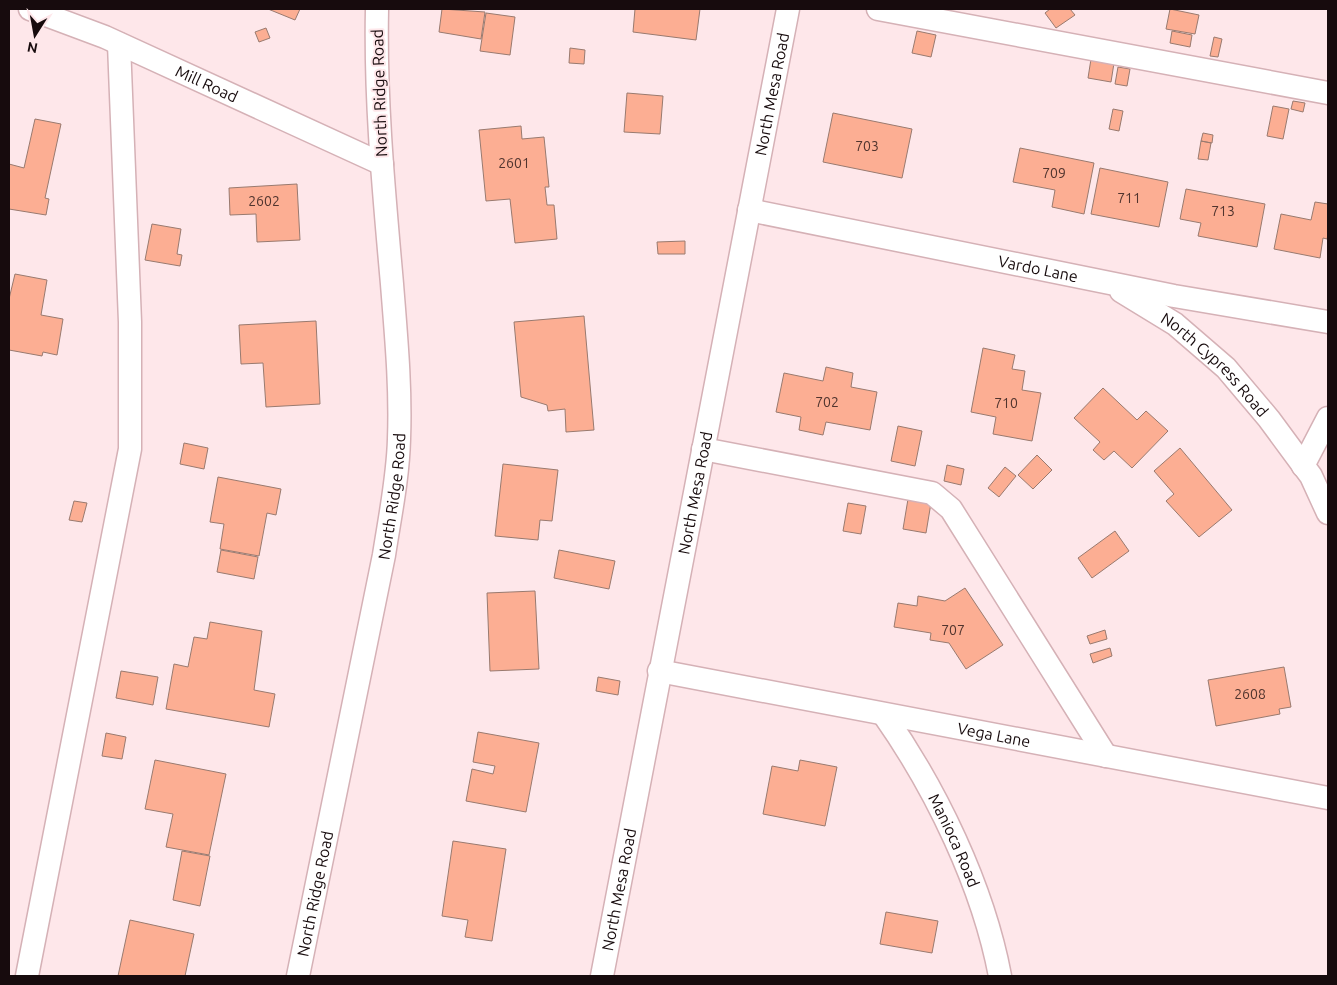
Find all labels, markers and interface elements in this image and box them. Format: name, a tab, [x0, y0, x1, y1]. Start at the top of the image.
north arrow	[10, 10, 60, 60]
street label: North Ridge Road	[368, 29, 390, 157]
street label: North Mesa Road	[751, 31, 792, 157]
text: N	[26, 39, 39, 57]
street label: Mill Road	[173, 62, 241, 106]
house number: 703	[855, 138, 879, 154]
house number: 2601	[498, 155, 530, 171]
house number: 709	[1042, 165, 1066, 181]
house number: 711	[1117, 190, 1141, 206]
house number: 2602	[248, 193, 280, 209]
house number: 713	[1211, 203, 1235, 219]
street label: Vardo Lane	[997, 252, 1080, 285]
street label: North Cypress Road	[1158, 309, 1272, 420]
house number: 702	[815, 394, 839, 410]
house number: 710	[994, 395, 1018, 411]
street label: North Mesa Road	[674, 430, 716, 556]
street label: North Ridge Road	[374, 432, 408, 561]
house number: 707	[941, 622, 965, 638]
house number: 2608	[1234, 686, 1266, 702]
street label: Vega Lane	[956, 719, 1032, 750]
street label: Manioca Road	[925, 791, 983, 890]
street label: North Mesa Road	[598, 827, 639, 952]
street label: North Ridge Road	[293, 829, 336, 958]

